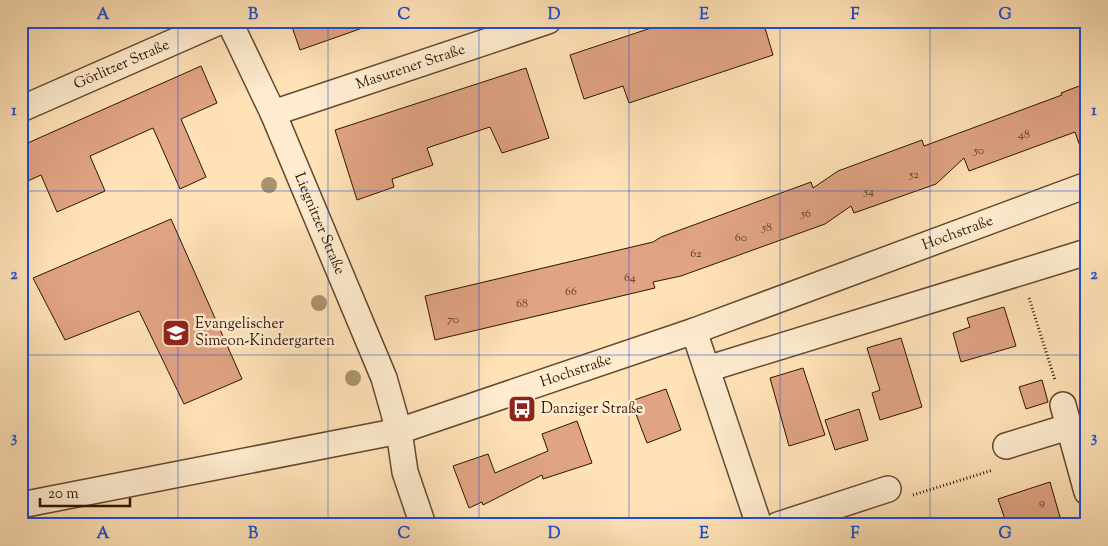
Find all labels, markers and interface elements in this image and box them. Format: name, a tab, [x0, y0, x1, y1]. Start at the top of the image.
text: A	[97, 4, 110, 27]
text: B	[248, 4, 258, 27]
text: C	[398, 4, 411, 27]
text: D	[548, 4, 561, 27]
text: E	[699, 4, 709, 27]
text: F	[851, 4, 860, 27]
text: G	[998, 4, 1012, 27]
street label: Görlitzer Straße	[70, 34, 173, 95]
street label: Masurener Straße	[353, 39, 468, 95]
text: 1	[11, 100, 17, 123]
text: 1	[1091, 100, 1097, 123]
house number: 48	[1018, 126, 1030, 144]
house number: 50	[973, 142, 984, 160]
house number: 52	[908, 166, 919, 184]
street label: Liegnitzer Straße	[289, 169, 350, 278]
house number: 54	[863, 183, 874, 201]
house number: 56	[800, 205, 811, 223]
street label: Hochstraße	[919, 210, 996, 256]
house number: 58	[761, 219, 772, 237]
house number: 60	[735, 229, 747, 247]
house number: 62	[690, 245, 702, 263]
text: 2	[10, 264, 18, 287]
text: 2	[1090, 264, 1098, 287]
house number: 64	[624, 269, 636, 287]
house number: 66	[565, 283, 577, 301]
house number: 68	[516, 295, 528, 313]
house number: 70	[447, 311, 459, 329]
place label: Evangelischer Simeon-Kindergarten	[195, 314, 335, 352]
school or university icon: Evangelischer Simeon-Kindergarten	[161, 318, 191, 348]
street label: Hochstraße	[537, 349, 614, 393]
bus stop icon: Danziger Straße	[507, 394, 537, 424]
place label: Danziger Straße	[541, 399, 643, 420]
text: 3	[11, 427, 18, 450]
text: 3	[1091, 427, 1098, 450]
scale bar	[40, 476, 130, 508]
text: 20 m	[48, 484, 79, 505]
house number: 9	[1039, 494, 1045, 512]
text: A	[97, 523, 110, 546]
text: B	[248, 523, 258, 546]
text: C	[398, 523, 411, 546]
text: D	[548, 523, 561, 546]
text: E	[699, 523, 709, 546]
text: F	[851, 523, 860, 546]
text: G	[998, 523, 1012, 546]

